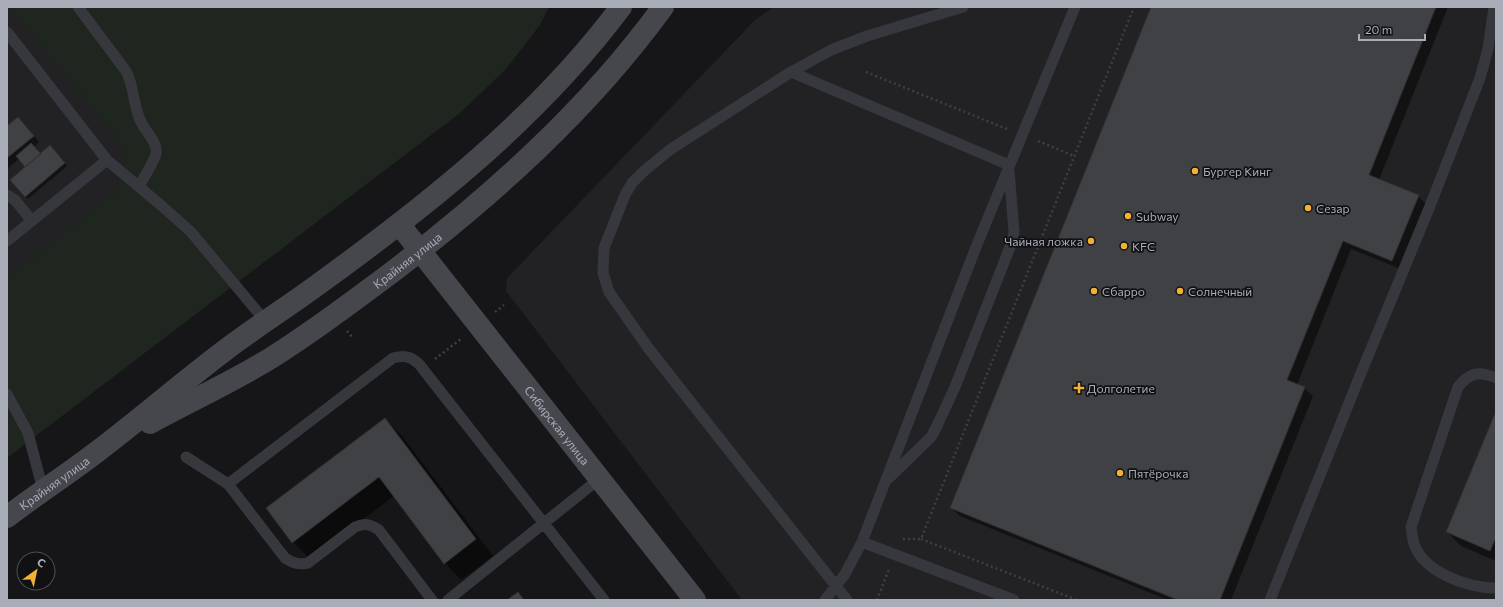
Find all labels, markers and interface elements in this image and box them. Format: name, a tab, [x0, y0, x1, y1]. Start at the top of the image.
scale bar	[1359, 16, 1425, 42]
text: 20 m	[1365, 22, 1392, 36]
place label: Бургер Кинг	[1203, 164, 1271, 178]
marker: Бургер Кинг	[1190, 166, 1200, 176]
place label: Сезар	[1316, 201, 1350, 215]
marker: Сезар	[1303, 203, 1313, 213]
place label: Subway	[1136, 209, 1179, 223]
marker: Subway	[1123, 211, 1133, 221]
street label: Крайняя улица	[370, 229, 444, 291]
place label: Чайная ложка	[1004, 234, 1083, 248]
marker: Чайная ложка	[1086, 236, 1096, 246]
place label: KFC	[1132, 239, 1155, 253]
marker: KFC	[1119, 241, 1129, 251]
place label: Сбарро	[1102, 284, 1145, 298]
place label: Солнечный	[1188, 284, 1252, 298]
marker: Сбарро	[1089, 286, 1099, 296]
marker: Солнечный	[1175, 286, 1185, 296]
place label: Долголетие	[1087, 381, 1155, 395]
street label: Сибирская улица	[522, 383, 593, 467]
marker: Долголетие	[1074, 383, 1084, 393]
street label: Крайняя улица	[16, 453, 92, 513]
place label: Пятёрочка	[1128, 466, 1188, 480]
marker: Пятёрочка	[1115, 468, 1125, 478]
north arrow	[16, 551, 56, 591]
text: С	[35, 555, 49, 570]

